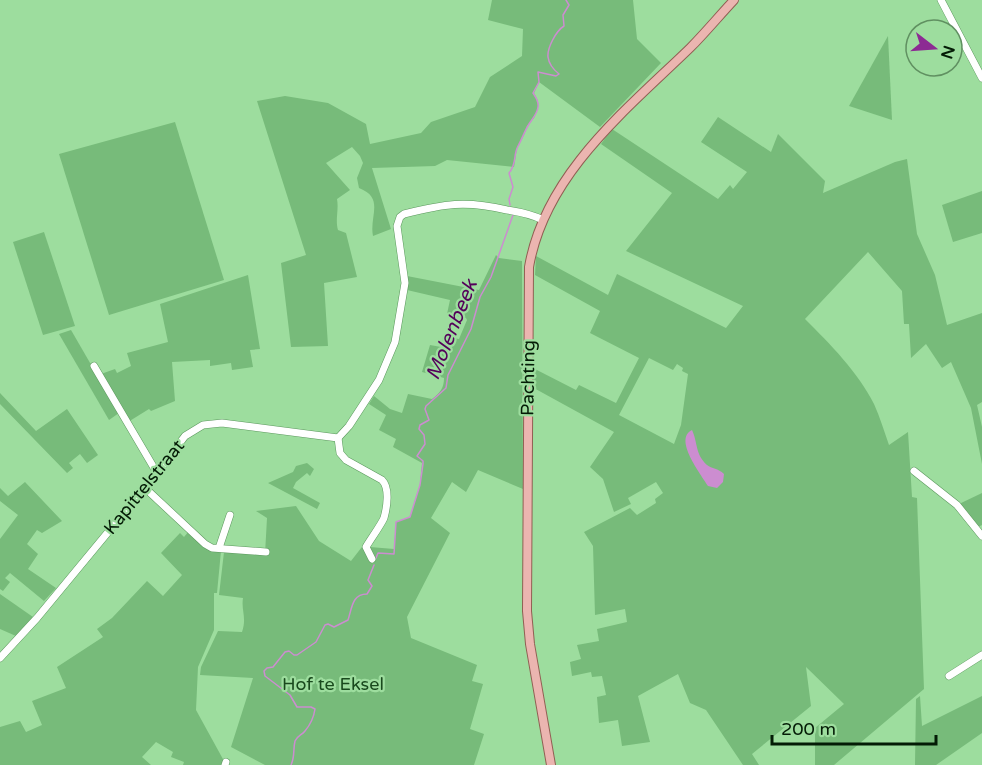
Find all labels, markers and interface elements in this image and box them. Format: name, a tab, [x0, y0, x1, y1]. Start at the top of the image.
north arrow	[904, 18, 964, 78]
text: N	[936, 43, 959, 61]
water label: Molenbeek	[421, 274, 484, 384]
street label: Pachting	[516, 340, 540, 416]
street label: Kapittelstraat	[99, 435, 189, 539]
park label: Hof te Eksel	[282, 673, 384, 695]
scale bar	[772, 708, 936, 746]
text: 200 m	[781, 718, 836, 740]

